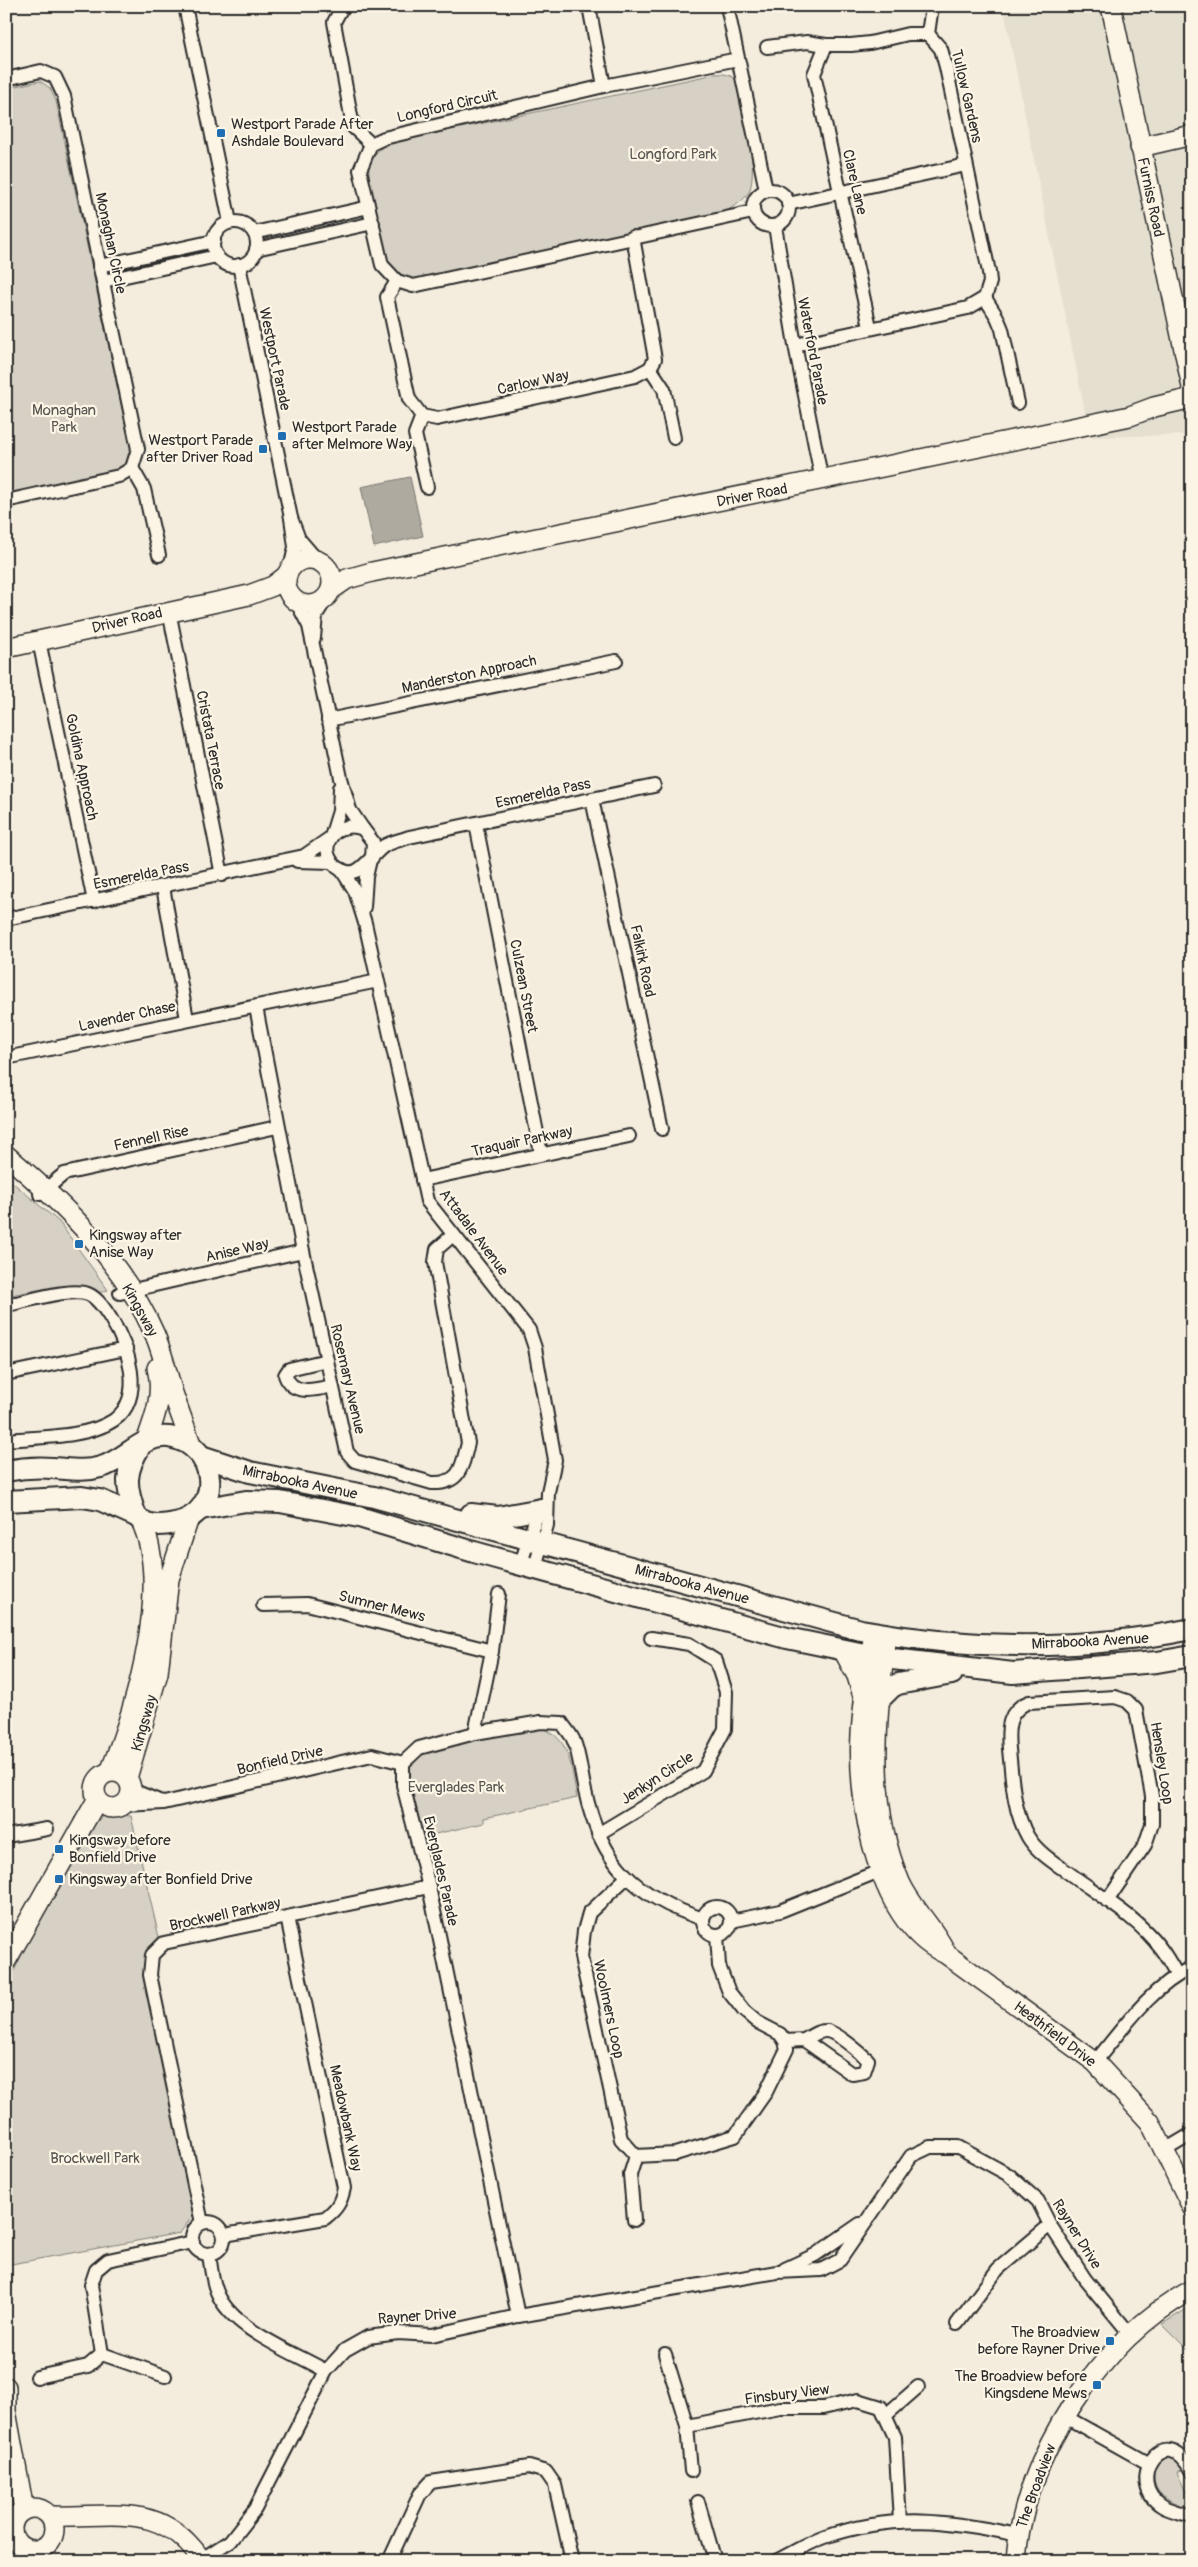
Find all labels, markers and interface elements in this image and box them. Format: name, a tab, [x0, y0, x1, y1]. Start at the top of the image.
street label: Tullow Gardens	[947, 48, 987, 145]
street label: Longford Circuit	[395, 85, 500, 127]
place label: Westport Parade After Ashdale Boulevard	[231, 115, 374, 151]
marker: Westport Parade After Ashdale Boulevard	[215, 127, 227, 139]
park label: Longford Park	[629, 145, 718, 164]
street label: Clare Lane	[838, 148, 871, 217]
street label: Furniss Road	[1133, 156, 1168, 239]
street label: Monaghan Circle	[91, 191, 131, 296]
street label: Waterford Parade	[793, 296, 832, 407]
street label: Westport Parade	[254, 306, 295, 413]
street label: Carlow Way	[496, 366, 571, 399]
park label: Monaghan Park	[32, 401, 96, 437]
place label: Westport Parade after Melmore Way	[292, 418, 413, 454]
marker: Westport Parade after Melmore Way	[276, 430, 288, 442]
place label: Westport Parade after Driver Road	[146, 431, 254, 467]
marker: Westport Parade after Driver Road	[257, 443, 269, 455]
street label: Driver Road	[715, 479, 789, 512]
street label: Driver Road	[90, 603, 164, 638]
street label: Manderston Approach	[400, 651, 538, 698]
street label: Cristata Terrace	[192, 689, 230, 792]
street label: Goldina Approach	[61, 712, 102, 822]
street label: Esmerelda Pass	[494, 774, 593, 813]
street label: Esmerelda Pass	[92, 857, 191, 894]
street label: Falkirk Road	[626, 923, 659, 999]
street label: Culzean Street	[505, 938, 542, 1035]
street label: Lavender Chase	[77, 997, 178, 1036]
street label: Fennell Rise	[112, 1121, 191, 1156]
street label: Traquair Parkway	[470, 1121, 575, 1161]
street label: Attadale Avenue	[435, 1185, 513, 1280]
place label: Kingsway after Anise Way	[89, 1226, 183, 1262]
street label: Anise Way	[204, 1234, 271, 1267]
marker: Kingsway after Anise Way	[73, 1238, 85, 1250]
street label: Kingsway	[117, 1280, 162, 1341]
street label: Rosemary Avenue	[326, 1322, 370, 1436]
street label: Mirrabooka Avenue	[241, 1461, 360, 1504]
street label: Mirrabooka Avenue	[633, 1560, 752, 1609]
street label: Sumner Mews	[337, 1587, 427, 1627]
street label: Mirrabooka Avenue	[1031, 1629, 1150, 1654]
street label: Kingsway	[127, 1692, 162, 1754]
street label: Hensley Loop	[1146, 1720, 1177, 1806]
street label: Bonfield Drive	[235, 1741, 325, 1780]
street label: Jenkyn Circle	[617, 1748, 698, 1809]
park label: Everglades Park	[408, 1778, 505, 1797]
street label: Everglades Parade	[419, 1814, 463, 1928]
place label: Kingsway before Bonfield Drive	[69, 1831, 171, 1867]
marker: Kingsway before Bonfield Drive	[53, 1843, 65, 1855]
place label: Kingsway after Bonfield Drive	[69, 1870, 253, 1889]
marker: Kingsway after Bonfield Drive	[53, 1873, 65, 1885]
street label: Brockwell Parkway	[168, 1893, 283, 1936]
street label: Woolmers Loop	[589, 1958, 628, 2060]
street label: Heathfield Drive	[1010, 1997, 1100, 2072]
street label: Meadowbank Way	[325, 2063, 366, 2174]
park label: Brockwell Park	[50, 2149, 141, 2168]
street label: Rayner Drive	[1048, 2196, 1106, 2273]
street label: Rayner Drive	[377, 2304, 457, 2329]
place label: The Broadview before Rayner Drive	[978, 2323, 1101, 2359]
marker: The Broadview before Rayner Drive	[1104, 2335, 1116, 2347]
place label: The Broadview before Kingsdene Mews	[954, 2367, 1088, 2403]
marker: The Broadview before Kingsdene Mews	[1091, 2379, 1103, 2391]
street label: Finsbury View	[743, 2380, 831, 2409]
street label: The Broadview	[1012, 2441, 1061, 2531]

